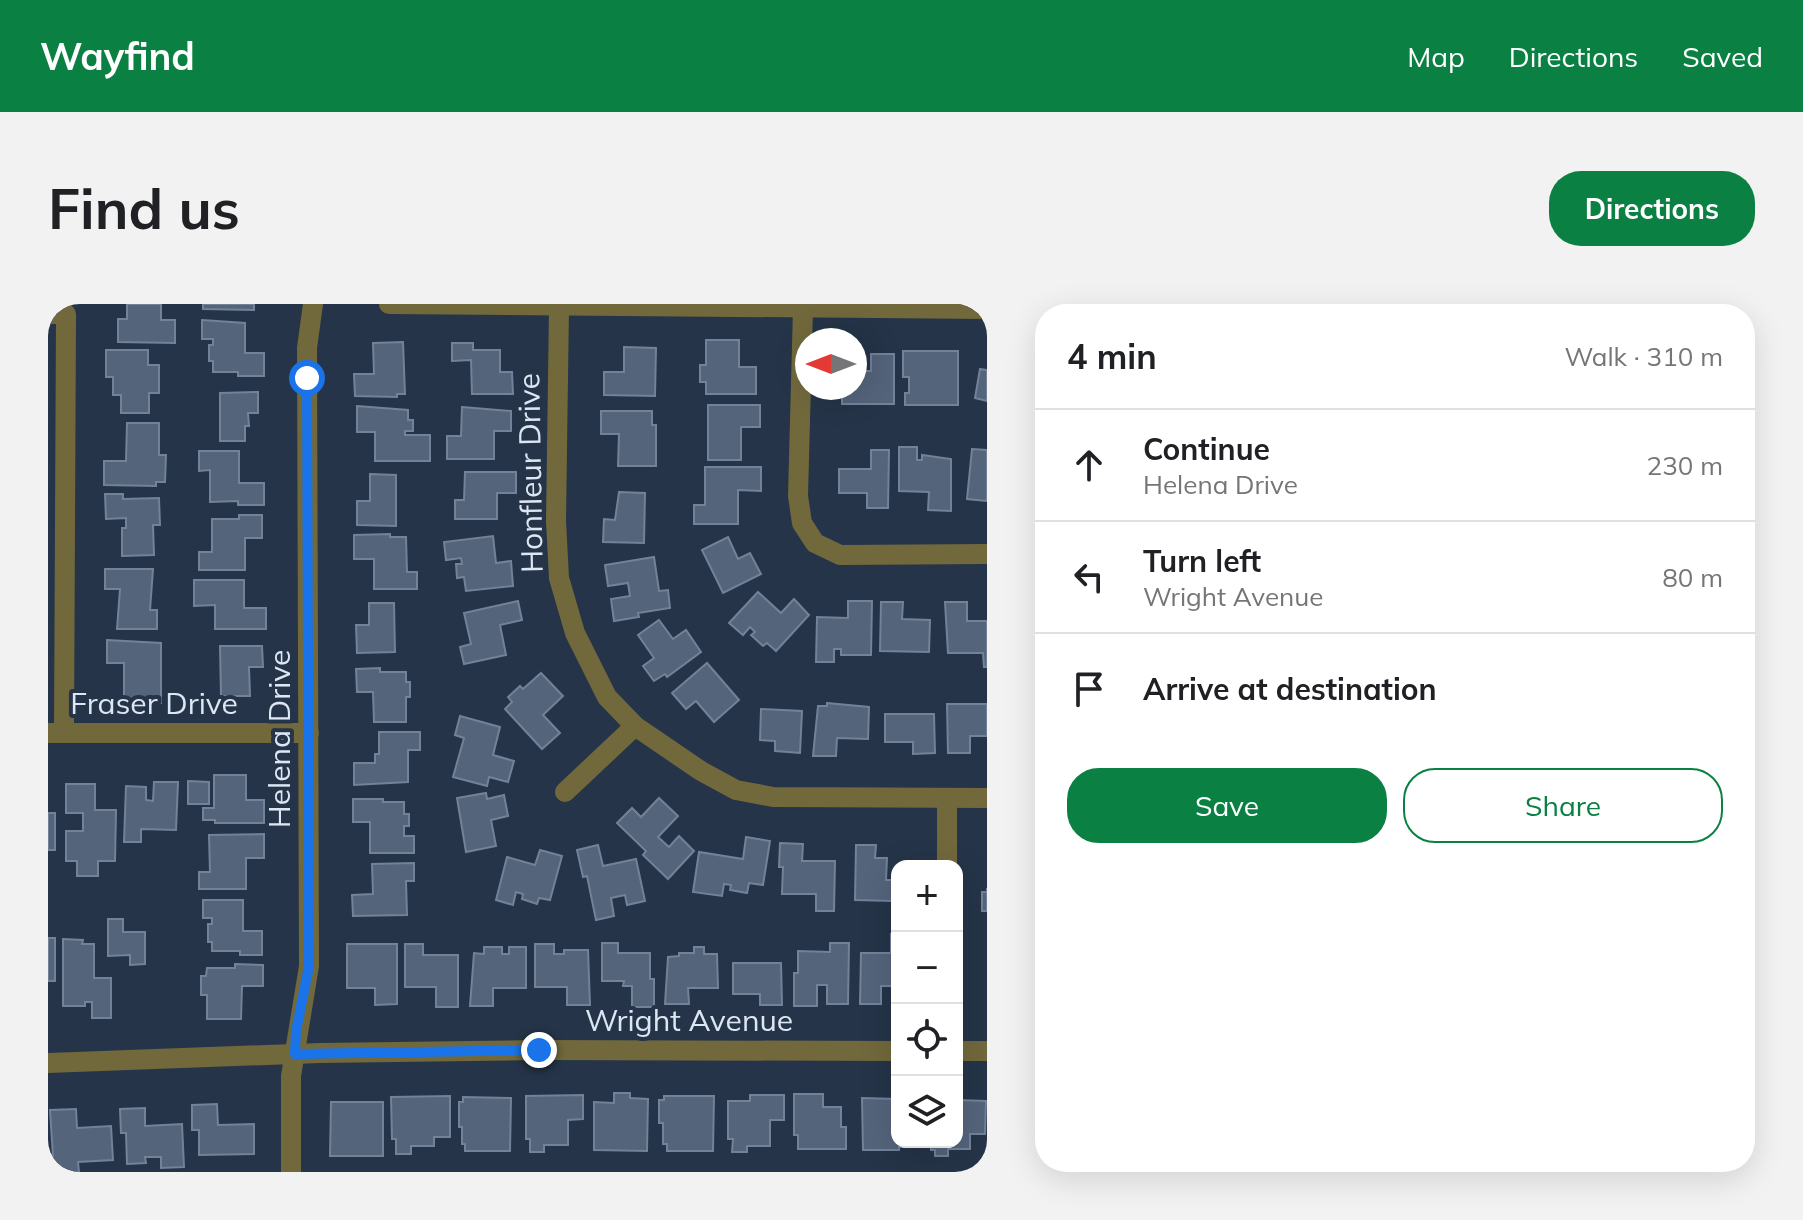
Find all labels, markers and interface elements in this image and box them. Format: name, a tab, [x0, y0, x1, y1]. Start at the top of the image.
text: Wayfind	[40, 32, 195, 80]
text: Map	[1407, 39, 1465, 74]
text: Directions	[1509, 39, 1638, 74]
text: Saved	[1682, 39, 1763, 74]
button: Directions	[1549, 171, 1755, 246]
text: Find us	[48, 173, 240, 243]
north arrow	[795, 328, 867, 400]
text: 4 min	[1067, 335, 1157, 378]
text: Walk · 310 m	[1564, 340, 1723, 373]
route start	[289, 360, 325, 396]
street label: Honfleur Drive	[509, 373, 551, 573]
text: Continue	[1143, 430, 1270, 468]
icon: ahead	[1067, 443, 1111, 487]
text: 230 m	[1647, 449, 1723, 482]
text: Helena Drive	[1143, 468, 1298, 501]
text: Turn left	[1143, 542, 1261, 580]
icon: left	[1067, 555, 1111, 599]
text: 80 m	[1662, 561, 1723, 594]
text: Wright Avenue	[1143, 580, 1323, 613]
street label: Helena Drive	[260, 650, 298, 828]
icon: arrive	[1067, 667, 1111, 711]
text: Arrive at destination	[1143, 670, 1437, 708]
street label: Fraser Drive	[70, 684, 238, 722]
button: Save	[1067, 768, 1387, 843]
button: Share	[1403, 768, 1723, 843]
map controls	[891, 860, 963, 1148]
button: +	[891, 860, 963, 932]
button: −	[891, 932, 963, 1004]
street label: Wright Avenue	[585, 1001, 793, 1039]
button: locate	[891, 1004, 963, 1076]
route end	[521, 1032, 557, 1068]
button: layers	[891, 1076, 963, 1148]

